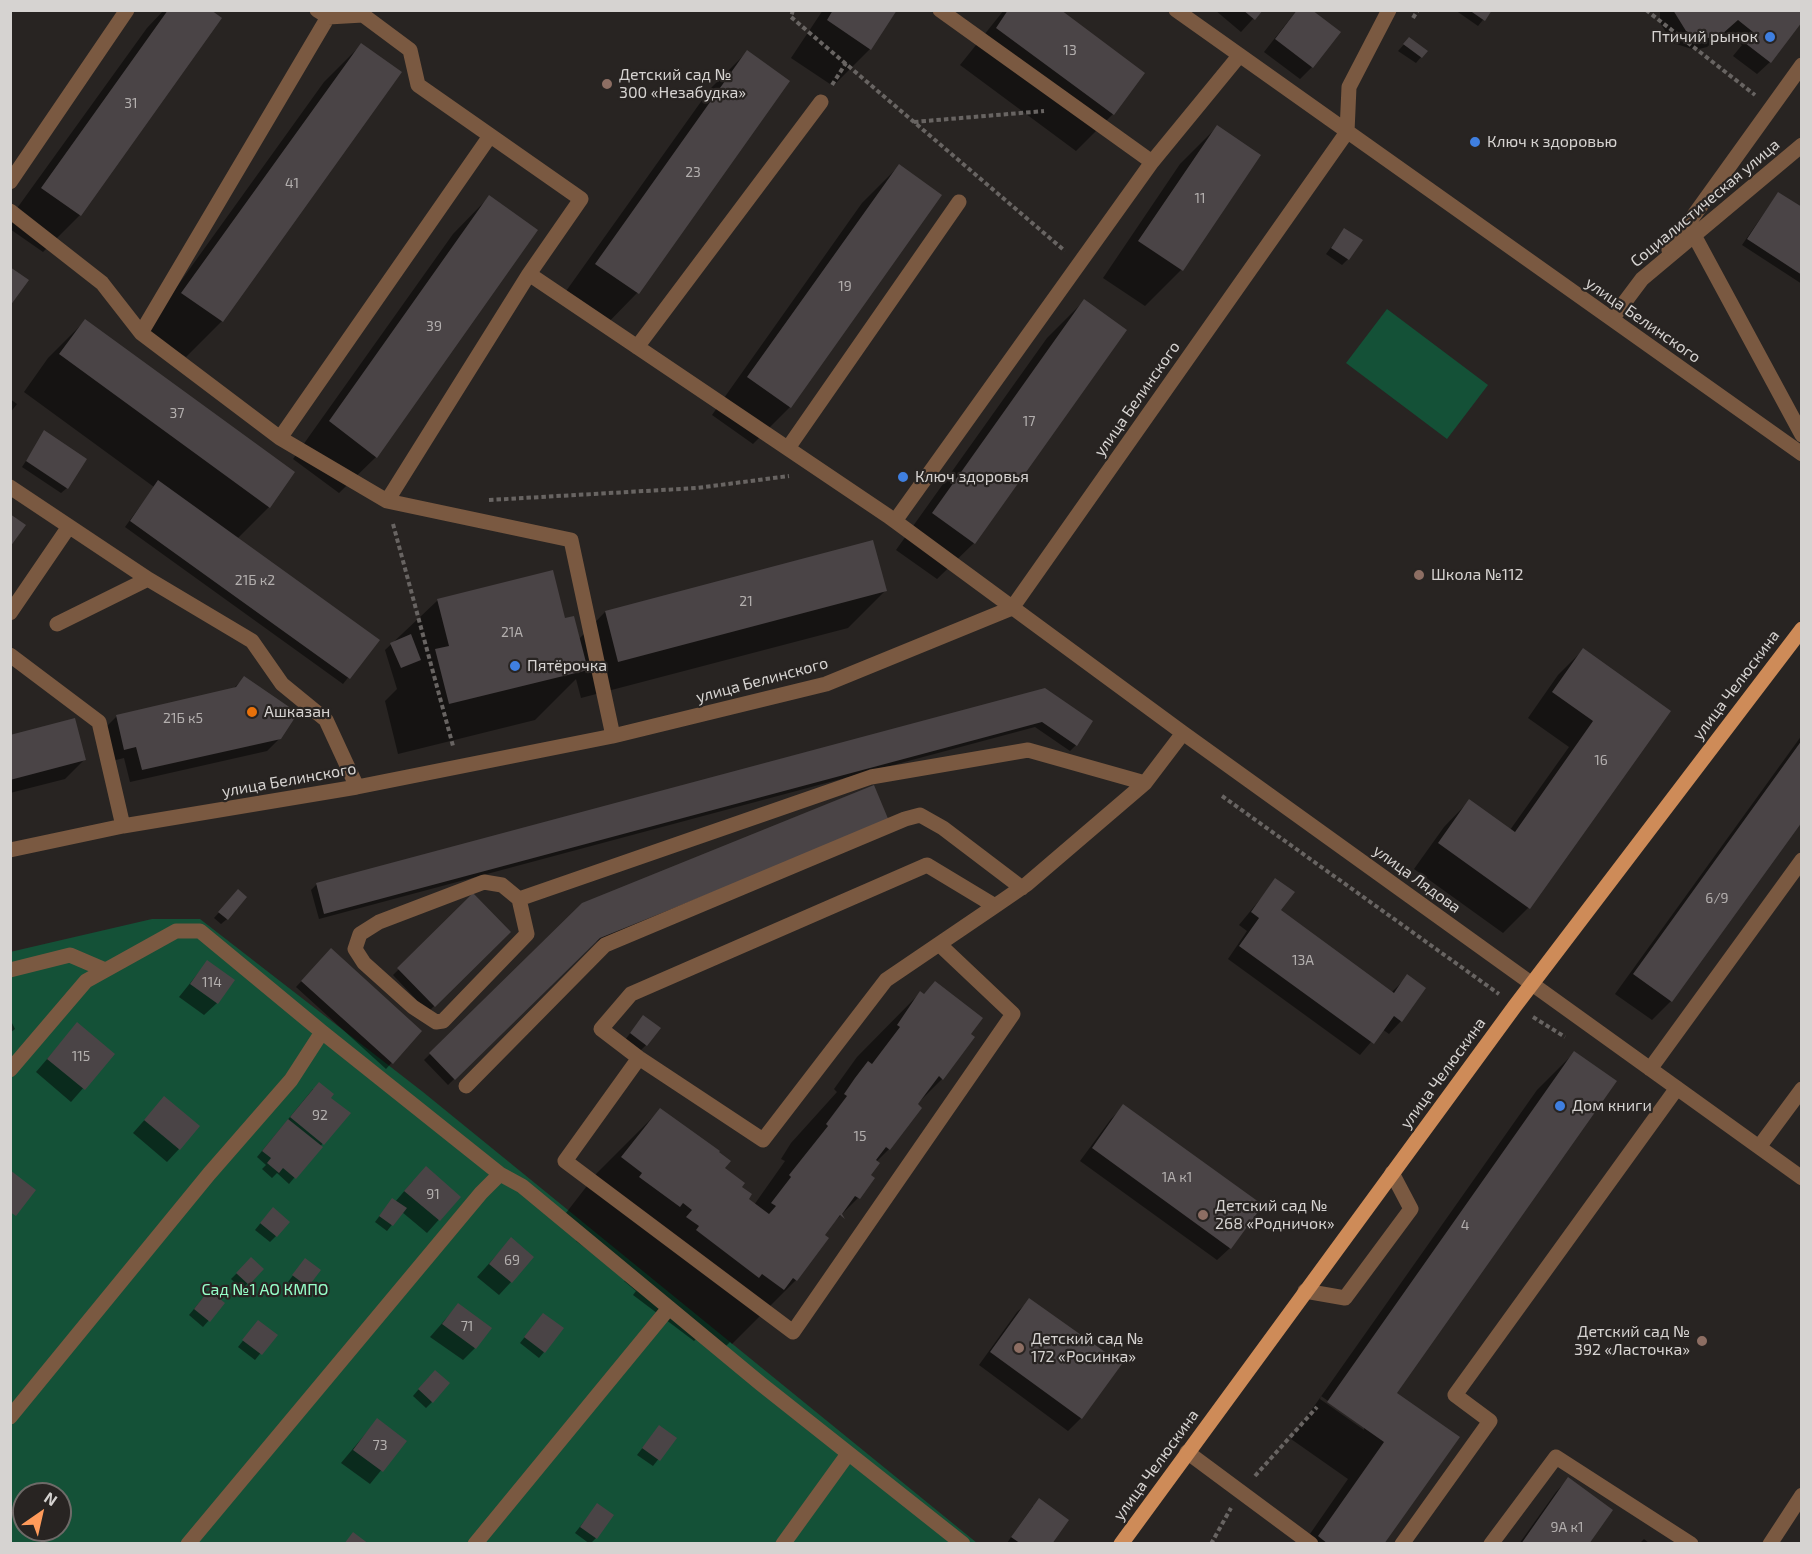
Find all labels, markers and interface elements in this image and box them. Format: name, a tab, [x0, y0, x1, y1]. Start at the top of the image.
place label: Птичий рынок	[1651, 27, 1758, 47]
marker: Птичий рынок	[1763, 30, 1777, 44]
house number: 13	[1063, 42, 1077, 58]
place label: Детский сад № 300 «Незабудка»	[619, 65, 746, 103]
marker: Детский сад № 300 «Незабудка»	[600, 77, 614, 91]
house number: 31	[124, 95, 138, 111]
place label: Ключ к здоровью	[1487, 132, 1617, 152]
marker: Ключ к здоровью	[1468, 135, 1482, 149]
street label: Социалистическая улица	[1627, 135, 1783, 271]
house number: 23	[685, 164, 701, 180]
house number: 41	[285, 175, 299, 191]
house number: 11	[1194, 190, 1206, 206]
street label: улица Белинского	[1582, 273, 1704, 367]
house number: 19	[838, 278, 852, 294]
house number: 39	[426, 318, 442, 334]
street label: улица Белинского	[1090, 338, 1184, 460]
house number: 37	[170, 405, 184, 421]
house number: 17	[1023, 413, 1035, 429]
place label: Ключ здоровья	[915, 467, 1029, 487]
marker: Ключ здоровья	[896, 470, 910, 484]
place label: Школа №112	[1431, 565, 1524, 585]
marker: Школа №112	[1412, 568, 1426, 582]
house number: 21Б к2	[235, 572, 275, 588]
house number: 21	[739, 593, 753, 609]
house number: 21А	[501, 624, 523, 640]
street label: улица Челюскина	[1688, 626, 1784, 744]
street label: улица Белинского	[694, 653, 830, 707]
place label: Пятёрочка	[527, 656, 607, 676]
marker: Пятёрочка	[508, 659, 522, 673]
place label: Ашказан	[264, 702, 330, 722]
marker: Ашказан	[245, 705, 259, 719]
house number: 21Б к5	[163, 710, 203, 726]
house number: 16	[1594, 752, 1608, 768]
street label: улица Белинского	[220, 759, 358, 801]
street label: улица Лядова	[1369, 841, 1465, 917]
house number: 6/9	[1705, 890, 1729, 906]
house number: 13А	[1292, 952, 1314, 968]
house number: 114	[202, 974, 222, 990]
street label: улица Челюскина	[1396, 1014, 1490, 1132]
house number: 115	[72, 1048, 90, 1064]
place label: Дом книги	[1572, 1096, 1652, 1116]
marker: Дом книги	[1553, 1099, 1567, 1113]
house number: 92	[312, 1107, 328, 1123]
house number: 15	[853, 1128, 867, 1144]
house number: 1А к1	[1162, 1169, 1192, 1185]
house number: 91	[426, 1186, 440, 1202]
place label: Детский сад № 268 «Родничок»	[1215, 1196, 1335, 1234]
marker: Детский сад № 268 «Родничок»	[1196, 1208, 1210, 1222]
house number: 4	[1461, 1217, 1469, 1233]
house number: 69	[504, 1252, 520, 1268]
park label: Сад №1 АО КМПО	[201, 1280, 329, 1300]
house number: 71	[461, 1318, 473, 1334]
place label: Детский сад № 392 «Ласточка»	[1574, 1322, 1690, 1360]
place label: Детский сад № 172 «Росинка»	[1031, 1329, 1144, 1367]
marker: Детский сад № 392 «Ласточка»	[1695, 1334, 1709, 1348]
marker: Детский сад № 172 «Росинка»	[1012, 1341, 1026, 1355]
street label: улица Челюскина	[1109, 1406, 1203, 1524]
house number: 73	[373, 1437, 387, 1453]
north arrow	[12, 1482, 72, 1542]
text: N	[41, 1487, 61, 1509]
house number: 9А к1	[1551, 1519, 1583, 1535]

